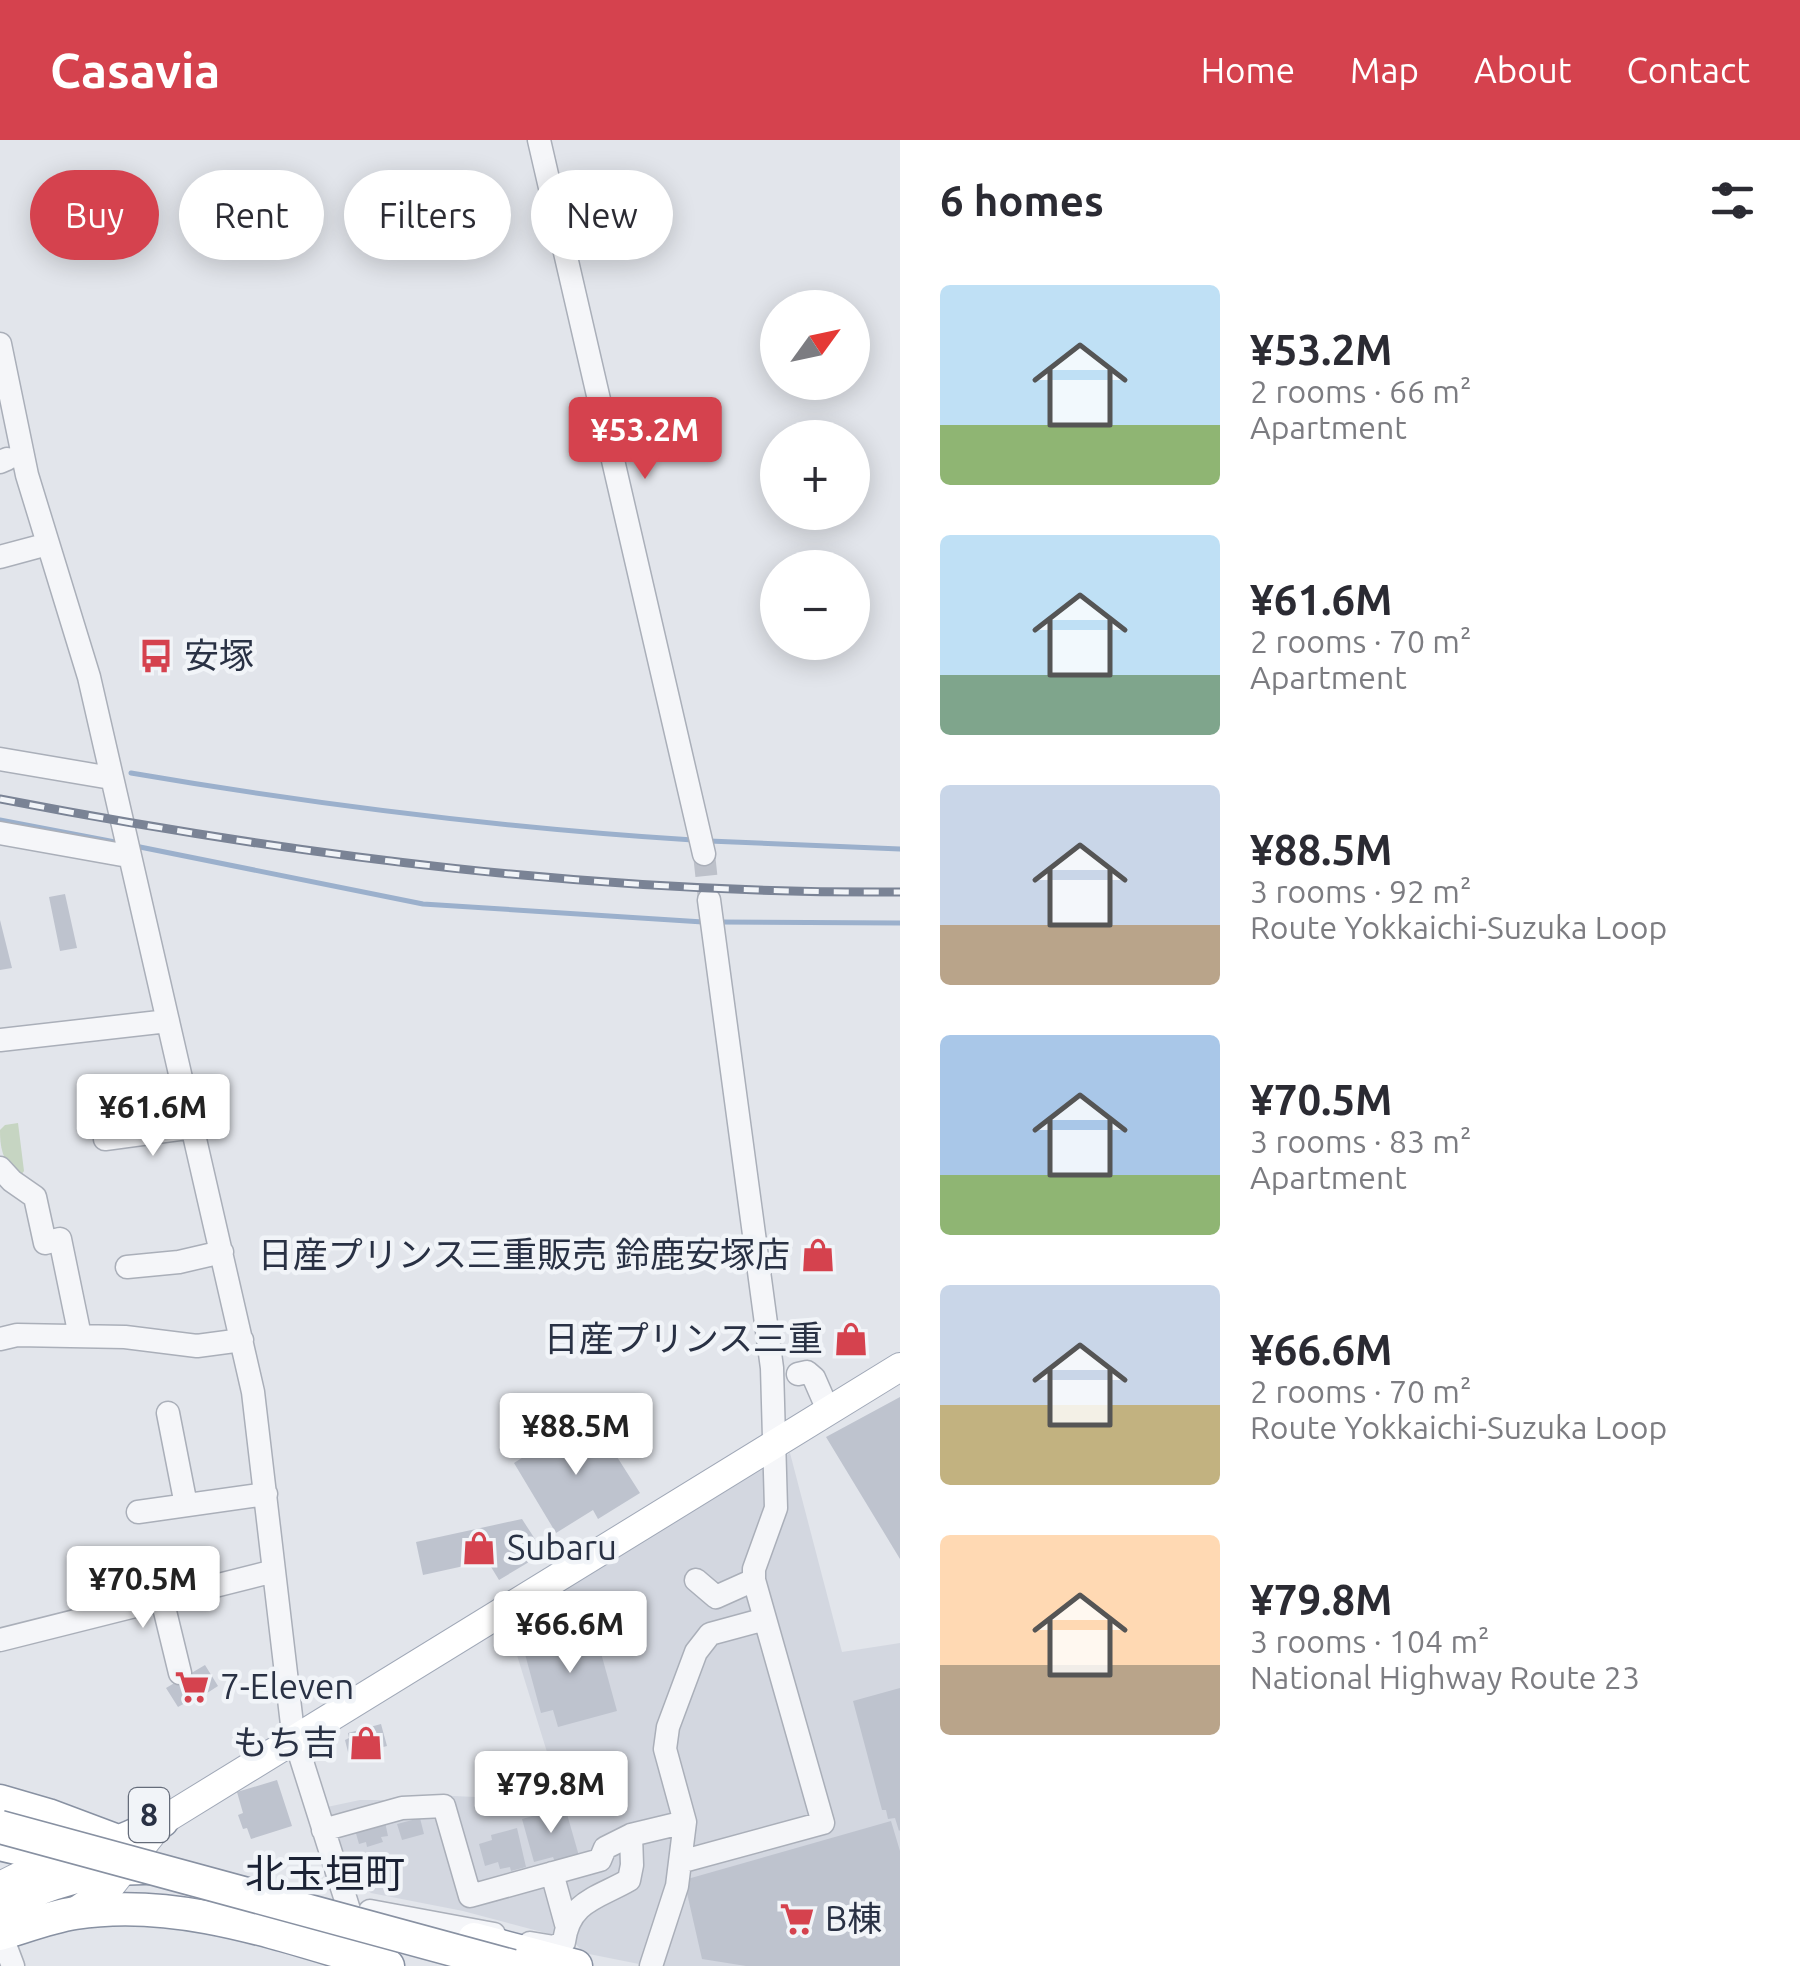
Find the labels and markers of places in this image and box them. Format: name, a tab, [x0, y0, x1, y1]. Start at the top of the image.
pin: ¥53.2M	[564, 397, 726, 482]
place label: 安塚	[184, 635, 254, 675]
bus stop icon: 安塚	[137, 637, 175, 675]
pin: ¥61.6M	[72, 1074, 234, 1159]
place label: 日産プリンス三重販売 鈴鹿安塚店	[258, 1234, 790, 1274]
shop icon: 日産プリンス三重販売 鈴鹿安塚店	[799, 1236, 837, 1274]
place label: 日産プリンス三重	[544, 1318, 823, 1358]
shop icon: 日産プリンス三重	[832, 1320, 870, 1358]
pin: ¥88.5M	[495, 1393, 657, 1478]
place label: Subaru	[507, 1527, 617, 1567]
shop icon: Subaru	[460, 1529, 498, 1567]
pin: ¥70.5M	[62, 1546, 224, 1631]
pin: ¥66.6M	[489, 1591, 651, 1676]
place label: 7-Eleven	[220, 1666, 354, 1706]
supermarket icon: 7-Eleven	[173, 1668, 211, 1706]
place label: もち吉	[233, 1722, 338, 1762]
shop icon: もち吉	[347, 1724, 385, 1762]
pin: ¥79.8M	[470, 1751, 632, 1836]
place label: B棟	[825, 1898, 882, 1938]
supermarket icon: B棟	[778, 1900, 816, 1938]

